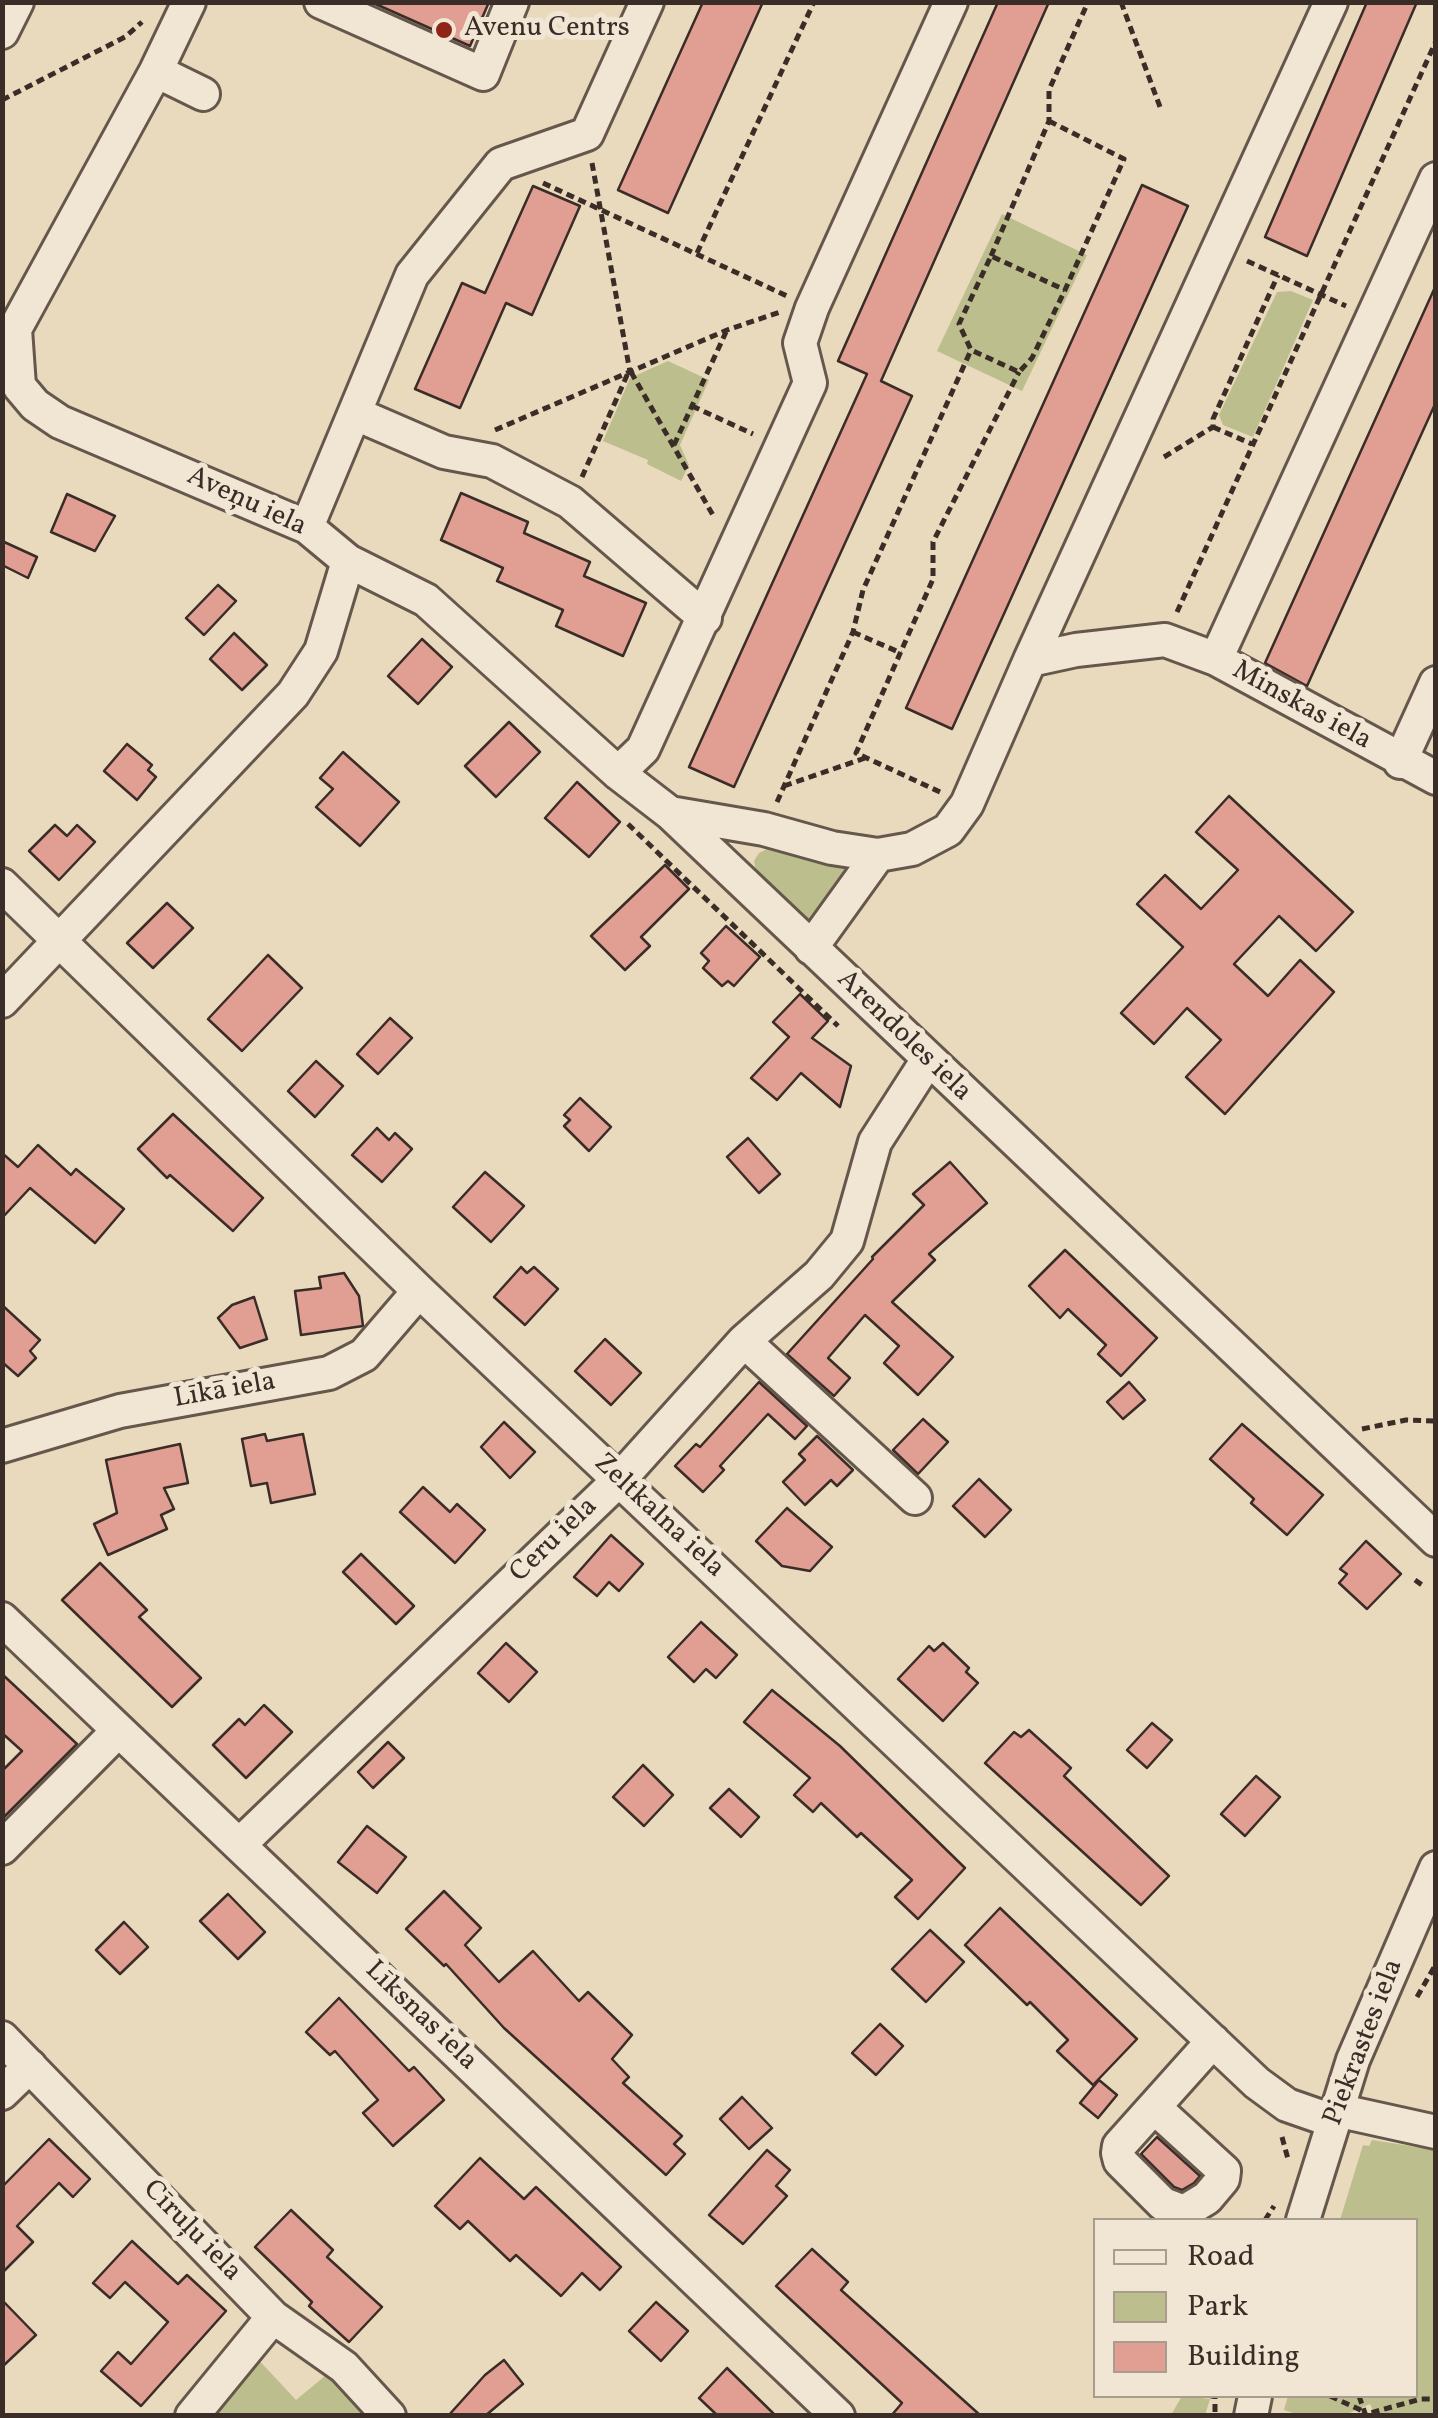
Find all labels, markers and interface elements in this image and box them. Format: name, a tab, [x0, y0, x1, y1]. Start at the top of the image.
place label: Avenu Centrs	[464, 13, 630, 47]
marker: Avenu Centrs	[433, 19, 455, 41]
street label: Aveņu iela	[181, 461, 311, 545]
street label: Minskas iela	[1226, 655, 1376, 759]
street label: Arendoles iela	[828, 964, 978, 1110]
street label: Līkā iela	[171, 1367, 279, 1417]
street label: Zeltkalna iela	[585, 1448, 731, 1586]
street label: Ceru iela	[504, 1491, 606, 1591]
street label: Līksnas iela	[357, 1955, 483, 2079]
street label: Piekrastes iela	[1318, 1955, 1412, 2131]
street label: Cīruļu iela	[134, 2174, 248, 2290]
legend	[1093, 2218, 1418, 2398]
text: Road	[1187, 2236, 1255, 2278]
text: Park	[1187, 2286, 1248, 2328]
text: Building	[1187, 2336, 1300, 2378]

